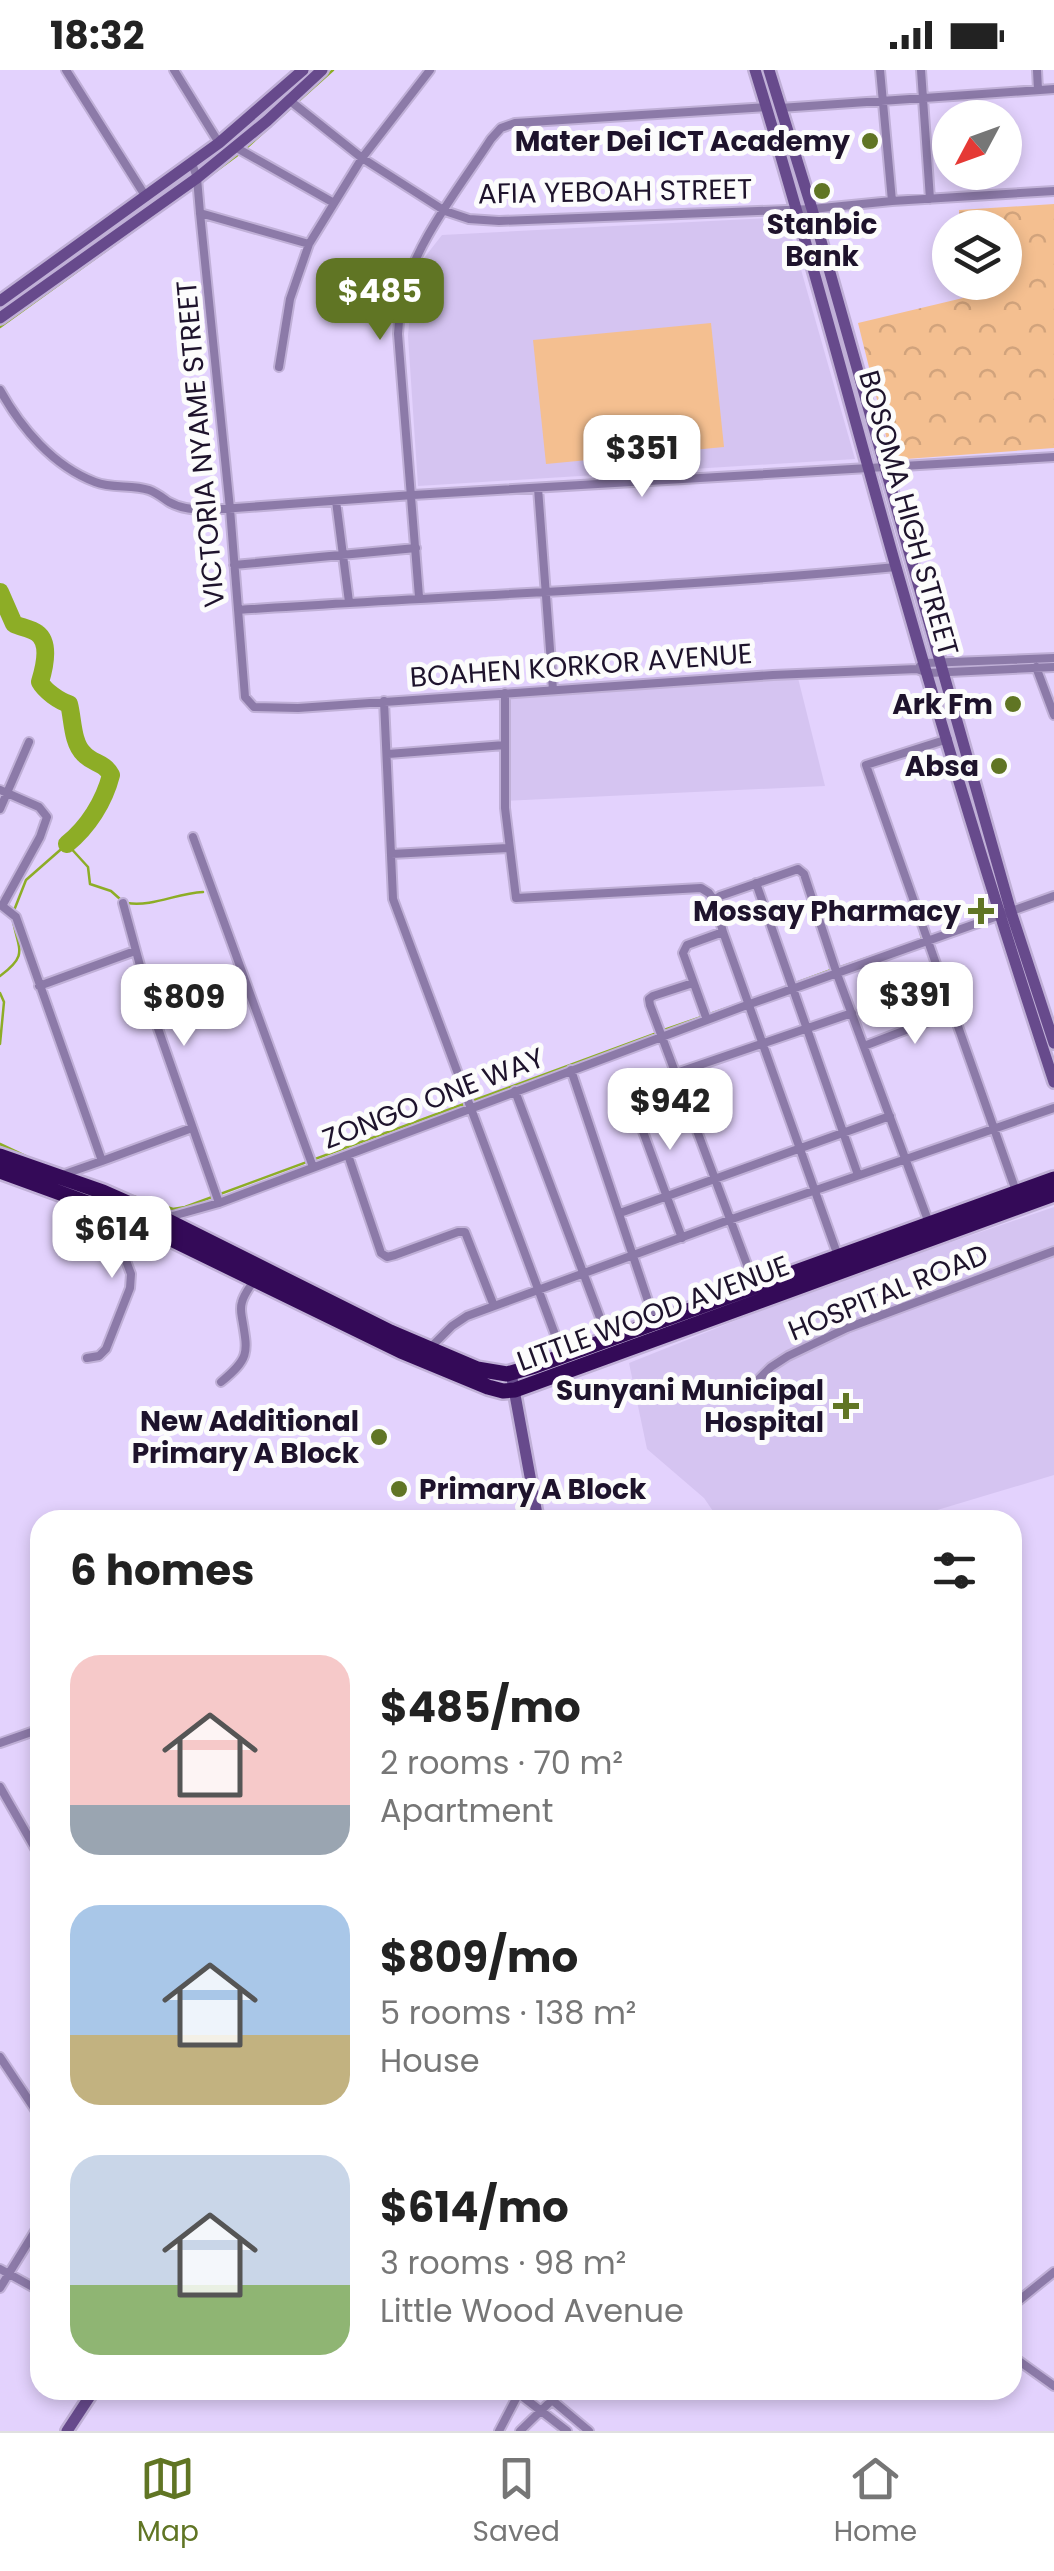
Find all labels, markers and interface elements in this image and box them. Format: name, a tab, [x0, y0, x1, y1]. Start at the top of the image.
text: 18:32	[50, 9, 144, 62]
north arrow	[932, 100, 1022, 190]
map controls	[932, 100, 1022, 300]
place label: Mater Dei ICT Academy	[515, 122, 850, 161]
marker: Mater Dei ICT Academy	[859, 130, 881, 152]
street label: AFIA YEBOAH STREET	[478, 170, 752, 213]
marker: Stanbic Bank	[811, 180, 833, 202]
place label: Stanbic Bank	[767, 205, 877, 276]
button: layers	[932, 210, 1022, 300]
pin: $485	[321, 258, 439, 343]
text: $485	[338, 268, 422, 313]
street label: VICTORIA NYAME STREET	[167, 279, 234, 609]
street label: BOSOMA HIGH STREET	[849, 366, 968, 661]
pin: $351	[583, 415, 701, 500]
text: $351	[605, 425, 679, 470]
street label: BOAHEN KORKOR AVENUE	[409, 634, 754, 697]
place label: Ark Fm	[892, 685, 993, 724]
marker: Ark Fm	[1002, 693, 1024, 715]
place label: Absa	[905, 747, 979, 786]
marker: Absa	[988, 755, 1010, 777]
place label: Mossay Pharmacy	[693, 892, 961, 931]
marker: Mossay Pharmacy	[970, 900, 992, 922]
pin: $391	[856, 962, 974, 1047]
pin: $809	[125, 964, 243, 1049]
text: $391	[879, 972, 951, 1017]
text: $809	[143, 974, 225, 1019]
street label: ZONGO ONE WAY	[317, 1038, 549, 1159]
pin: $942	[611, 1068, 729, 1153]
text: $942	[630, 1078, 710, 1123]
pin: $614	[53, 1196, 171, 1281]
text: $614	[74, 1206, 150, 1251]
street label: HOSPITAL ROAD	[782, 1235, 994, 1350]
street label: LITTLE WOOD AVENUE	[512, 1246, 795, 1381]
place label: Sunyani Municipal Hospital	[556, 1371, 824, 1442]
marker: Sunyani Municipal Hospital	[833, 1393, 859, 1419]
place label: New Additional Primary A Block	[132, 1402, 360, 1473]
marker: New Additional Primary A Block	[368, 1426, 390, 1448]
place label: Primary A Block	[419, 1470, 647, 1509]
marker: Primary A Block	[388, 1478, 410, 1500]
text: 6 homes	[70, 1541, 255, 1600]
icon: filters	[927, 1543, 982, 1598]
text: $485/mo	[380, 1678, 581, 1737]
icon: home	[150, 1695, 270, 1815]
text: 2 rooms · 70 m²	[380, 1740, 623, 1785]
text: Apartment	[380, 1788, 553, 1833]
text: $809/mo	[380, 1928, 578, 1987]
icon: home	[150, 1945, 270, 2065]
text: 5 rooms · 138 m²	[380, 1990, 636, 2035]
text: House	[380, 2038, 480, 2083]
text: $614/mo	[380, 2178, 569, 2237]
icon: home	[150, 2195, 270, 2315]
text: 3 rooms · 98 m²	[380, 2240, 626, 2285]
text: Little Wood Avenue	[380, 2288, 684, 2333]
tab: Map	[137, 2451, 199, 2553]
tab: Saved	[473, 2451, 560, 2553]
tab: Home	[834, 2451, 917, 2553]

